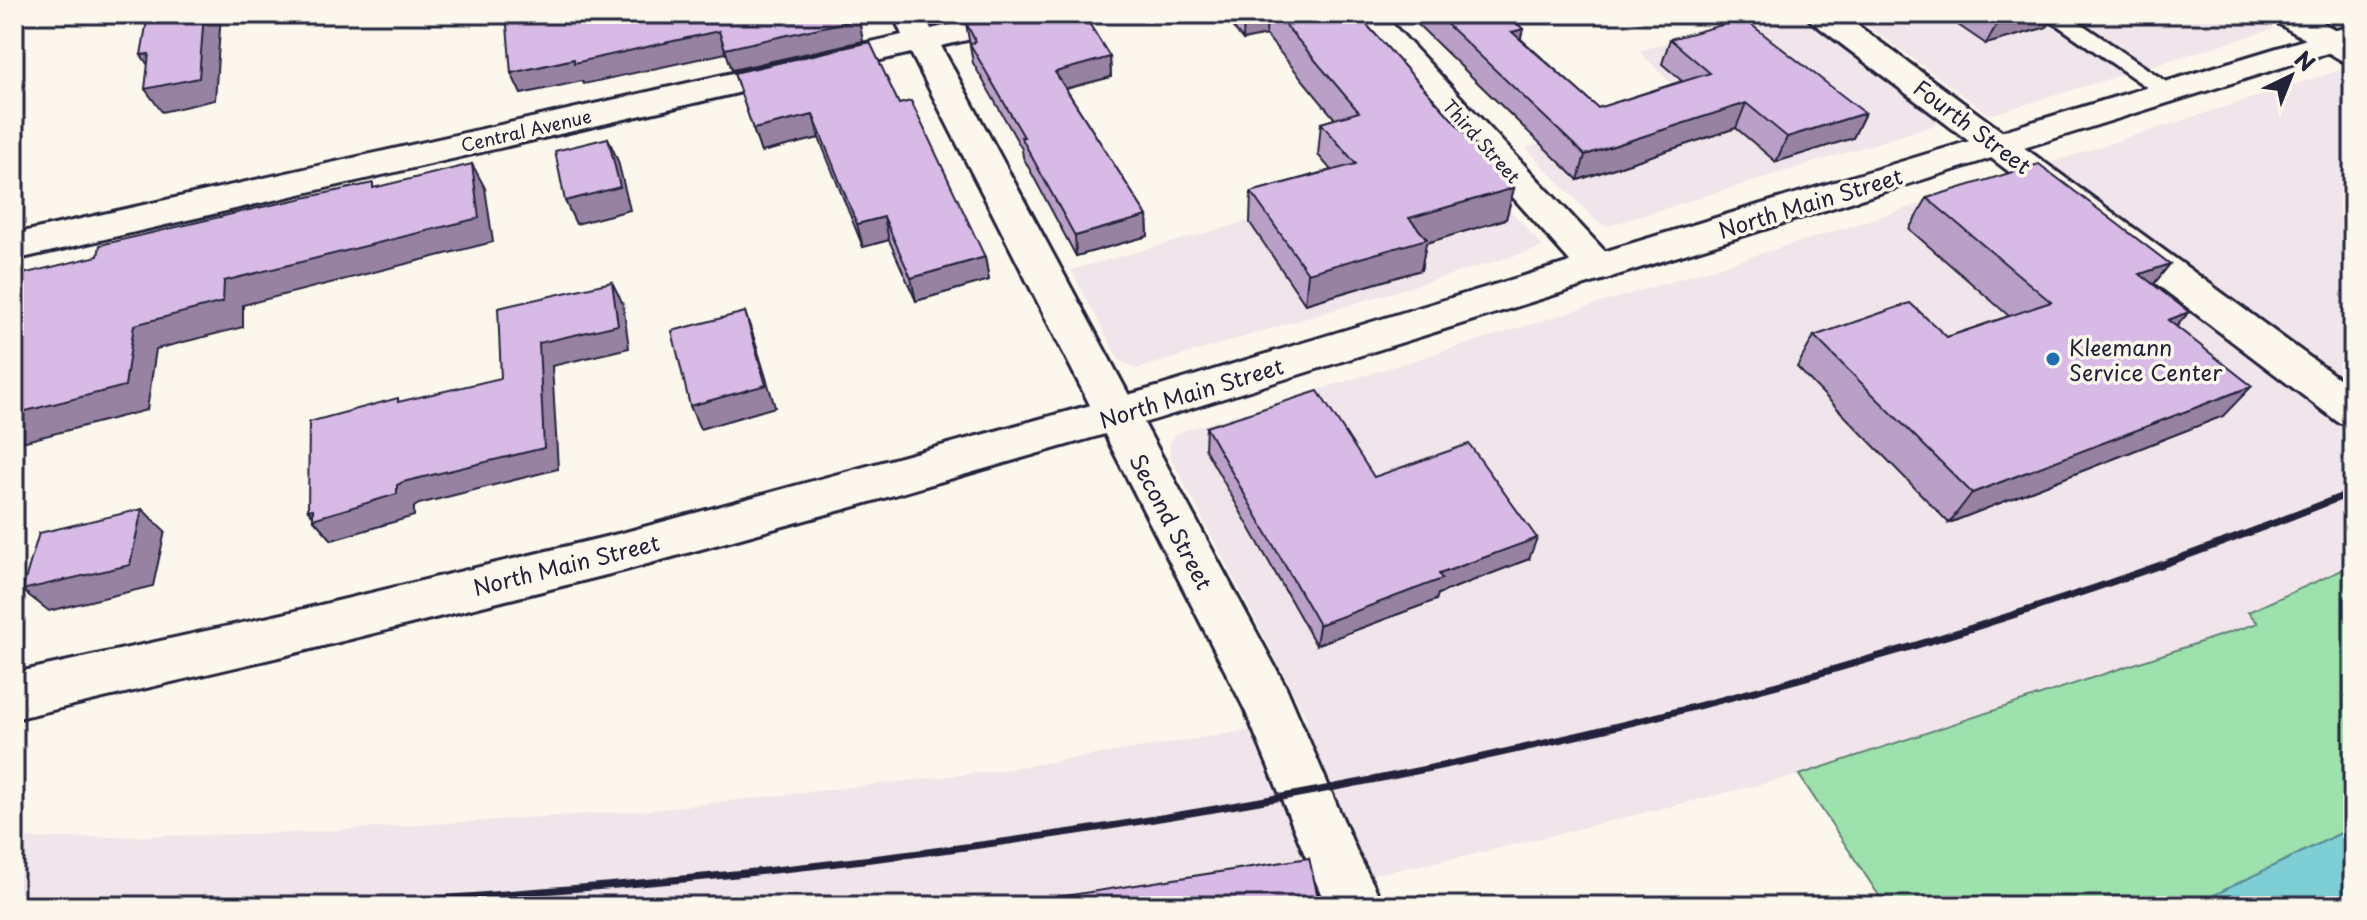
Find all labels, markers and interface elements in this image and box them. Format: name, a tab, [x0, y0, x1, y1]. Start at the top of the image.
north arrow	[2251, 36, 2331, 116]
text: N	[2288, 42, 2323, 78]
street label: Fourth Street	[1907, 71, 2039, 181]
street label: Third Street	[1437, 93, 1527, 189]
street label: Central Avenue	[458, 102, 594, 158]
street label: North Main Street	[1714, 158, 1906, 246]
place label: Kleemann Service Center	[2069, 330, 2223, 388]
street label: North Main Street	[1095, 348, 1287, 436]
marker: Kleemann Service Center	[2044, 350, 2062, 368]
street label: Second Street	[1122, 447, 1222, 595]
street label: North Main Street	[469, 525, 663, 603]

